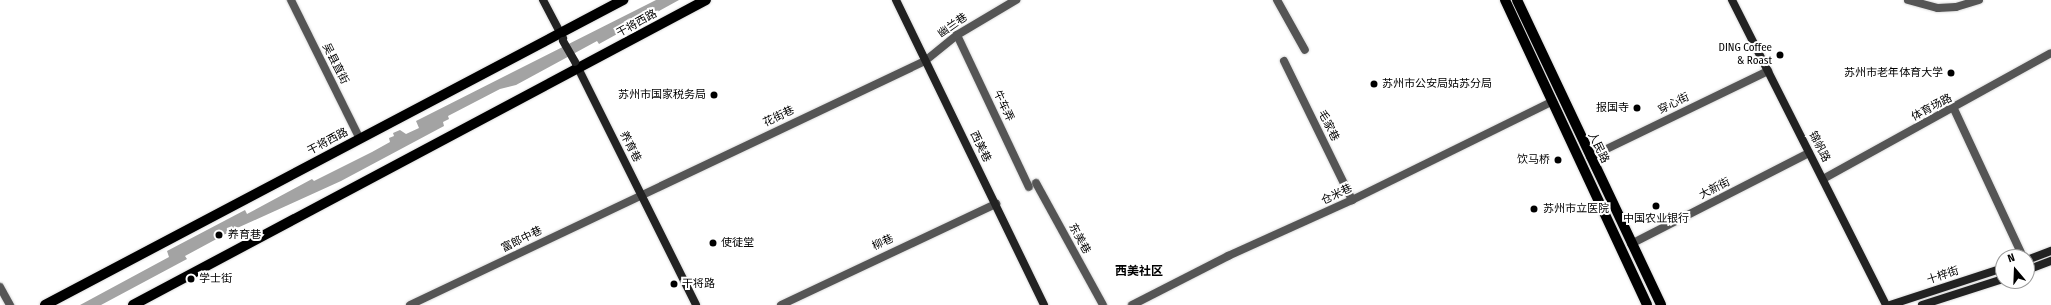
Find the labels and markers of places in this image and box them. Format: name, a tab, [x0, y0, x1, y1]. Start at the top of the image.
place label: DING Coffee & Roast	[1719, 42, 1772, 68]
marker: DING Coffee & Roast	[1775, 50, 1785, 60]
place label: 苏州市老年体育大学	[1844, 66, 1943, 80]
marker: 苏州市老年体育大学	[1946, 68, 1956, 78]
place label: 苏州市公安局姑苏分局	[1382, 77, 1492, 91]
marker: 苏州市公安局姑苏分局	[1369, 79, 1379, 89]
place label: 苏州市国家税务局	[618, 88, 706, 102]
marker: 苏州市国家税务局	[709, 90, 719, 100]
place label: 报国寺	[1596, 101, 1629, 115]
marker: 报国寺	[1632, 103, 1642, 113]
place label: 饮马桥	[1517, 153, 1550, 167]
marker: 饮马桥	[1553, 155, 1563, 165]
marker: 中国农业银行	[1651, 201, 1661, 211]
place label: 苏州市立医院	[1543, 202, 1609, 216]
marker: 苏州市立医院	[1528, 203, 1540, 215]
place label: 中国农业银行	[1623, 212, 1689, 226]
place label: 养育巷	[228, 228, 261, 242]
marker: 养育巷	[213, 229, 225, 241]
place label: 使徒堂	[721, 236, 754, 250]
marker: 使徒堂	[708, 238, 718, 248]
place label: 学士街	[199, 272, 232, 286]
marker: 学士街	[186, 274, 196, 284]
place label: 干将路	[682, 277, 715, 291]
marker: 干将路	[669, 279, 679, 289]

